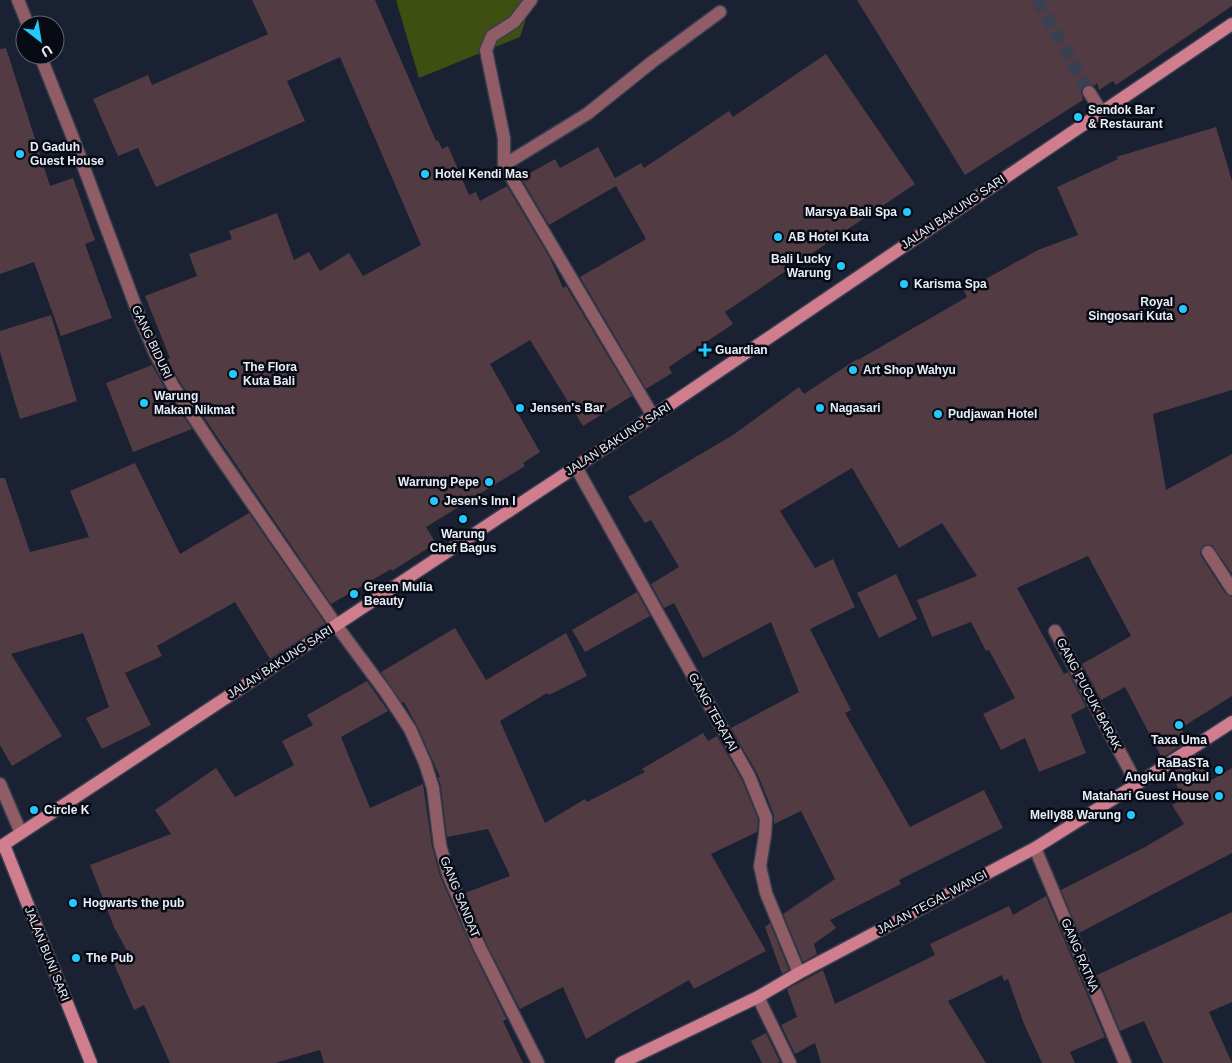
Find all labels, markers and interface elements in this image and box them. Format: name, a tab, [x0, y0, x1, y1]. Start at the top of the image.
north arrow	[15, 15, 65, 65]
text: U	[38, 42, 55, 61]
place label: Sendok Bar & Restaurant	[1088, 103, 1163, 131]
marker: Sendok Bar & Restaurant	[1072, 111, 1084, 123]
place label: D Gaduh Guest House	[30, 140, 104, 168]
marker: D Gaduh Guest House	[14, 148, 26, 160]
place label: Hotel Kendi Mas	[435, 167, 529, 181]
marker: Hotel Kendi Mas	[419, 168, 431, 180]
street label: JALAN BAKUNG SARI	[898, 172, 1008, 252]
place label: Marsya Bali Spa	[805, 205, 897, 219]
marker: Marsya Bali Spa	[901, 206, 913, 218]
place label: AB Hotel Kuta	[788, 230, 869, 244]
marker: AB Hotel Kuta	[772, 231, 784, 243]
place label: Bali Lucky Warung	[771, 252, 831, 280]
marker: Bali Lucky Warung	[835, 260, 847, 272]
place label: Karisma Spa	[914, 277, 987, 291]
marker: Karisma Spa	[898, 278, 910, 290]
place label: Royal Singosari Kuta	[1088, 295, 1173, 323]
street label: GANG BIDURI	[129, 303, 175, 381]
marker: Royal Singosari Kuta	[1177, 303, 1189, 315]
place label: Guardian	[715, 343, 768, 357]
marker: Guardian	[699, 344, 711, 356]
place label: The Flora Kuta Bali	[243, 360, 297, 388]
place label: Art Shop Wahyu	[863, 363, 956, 377]
marker: Art Shop Wahyu	[847, 364, 859, 376]
marker: The Flora Kuta Bali	[227, 368, 239, 380]
place label: Warung Makan Nikmat	[154, 389, 235, 417]
marker: Warung Makan Nikmat	[138, 397, 150, 409]
street label: JALAN BAKUNG SARI	[563, 400, 673, 478]
place label: Jensen's Bar	[530, 401, 605, 415]
place label: Nagasari	[830, 401, 881, 415]
marker: Jensen's Bar	[514, 402, 526, 414]
marker: Nagasari	[814, 402, 826, 414]
place label: Pudjawan Hotel	[948, 407, 1037, 421]
marker: Pudjawan Hotel	[932, 408, 944, 420]
place label: Warrung Pepe	[398, 475, 479, 489]
marker: Warrung Pepe	[483, 476, 495, 488]
place label: Jesen's Inn I	[444, 494, 516, 508]
marker: Jesen's Inn I	[428, 495, 440, 507]
marker: Warung Chef Bagus	[457, 513, 469, 525]
place label: Warung Chef Bagus	[430, 527, 497, 555]
place label: Green Mulia Beauty	[364, 580, 433, 608]
marker: Green Mulia Beauty	[348, 588, 360, 600]
street label: JALAN BAKUNG SARI	[225, 623, 335, 701]
street label: GANG PUCUK BARAK	[1054, 636, 1124, 752]
street label: GANG TERATAI	[686, 670, 740, 754]
marker: Taxa Uma	[1173, 719, 1185, 731]
place label: Taxa Uma	[1151, 733, 1207, 747]
place label: RaBaSTa Angkul Angkul	[1125, 756, 1209, 784]
marker: RaBaSTa Angkul Angkul	[1213, 764, 1225, 776]
place label: Matahari Guest House	[1082, 789, 1209, 803]
marker: Matahari Guest House	[1213, 790, 1225, 802]
place label: Circle K	[44, 803, 90, 817]
marker: Circle K	[28, 804, 40, 816]
place label: Melly88 Warung	[1030, 808, 1121, 822]
marker: Melly88 Warung	[1125, 809, 1137, 821]
street label: GANG SANDAT	[437, 854, 483, 940]
street label: JALAN TEGAL WANGI	[874, 867, 990, 937]
place label: Hogwarts the pub	[83, 896, 184, 910]
marker: Hogwarts the pub	[67, 897, 79, 909]
street label: JALAN BUNI SARI	[22, 905, 72, 1003]
street label: GANG RATNA	[1058, 916, 1102, 994]
place label: The Pub	[86, 951, 133, 965]
marker: The Pub	[70, 952, 82, 964]

